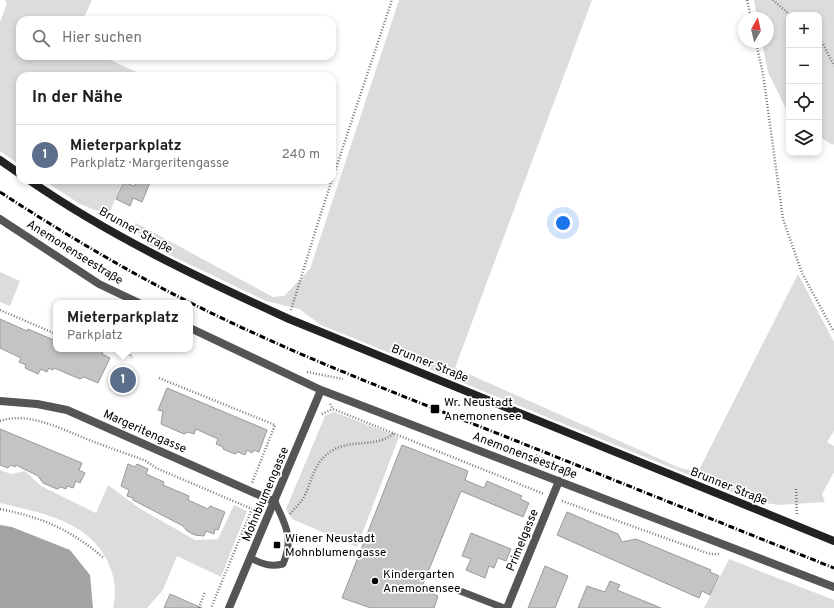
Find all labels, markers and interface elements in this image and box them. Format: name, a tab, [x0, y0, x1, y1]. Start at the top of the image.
north arrow	[738, 12, 774, 48]
map controls	[786, 12, 822, 156]
button: +	[786, 12, 822, 48]
search box	[16, 16, 336, 60]
icon: search	[30, 27, 52, 49]
text: Hier suchen	[62, 29, 142, 48]
button: −	[786, 48, 822, 84]
button: locate	[786, 84, 822, 120]
text: In der Nähe	[32, 87, 123, 109]
button: layers	[786, 120, 822, 156]
text: Mieterparkplatz	[70, 137, 182, 156]
text: 1	[42, 147, 48, 163]
text: 240 m	[282, 147, 320, 163]
text: Parkplatz · Margeritengasse	[70, 156, 229, 172]
street label: Brunner Straße	[96, 204, 175, 258]
your location	[553, 213, 573, 233]
street label: Anemonenseestraße	[23, 217, 126, 289]
popup	[53, 300, 193, 352]
text: Mieterparkplatz	[67, 309, 179, 328]
text: Parkplatz	[67, 328, 123, 344]
street label: Brunner Straße	[389, 341, 471, 387]
pin: 1	[110, 365, 136, 395]
place label: Wr. Neustadt Anemonensee	[444, 395, 522, 425]
marker: Wr. Neustadt Anemonensee	[429, 403, 441, 415]
street label: Margeritengasse	[100, 406, 189, 457]
street label: Anemonenseestraße	[470, 429, 579, 483]
street label: Mohnblumengasse	[239, 445, 293, 544]
street label: Brunner Straße	[688, 464, 770, 510]
street label: Primelgasse	[503, 507, 543, 574]
place label: Wiener Neustadt Mohnblumengasse	[285, 531, 386, 561]
marker: Wiener Neustadt Mohnblumengasse	[272, 540, 282, 550]
place label: Kindergarten Anemonensee	[383, 567, 461, 597]
marker: Kindergarten Anemonensee	[370, 576, 380, 586]

